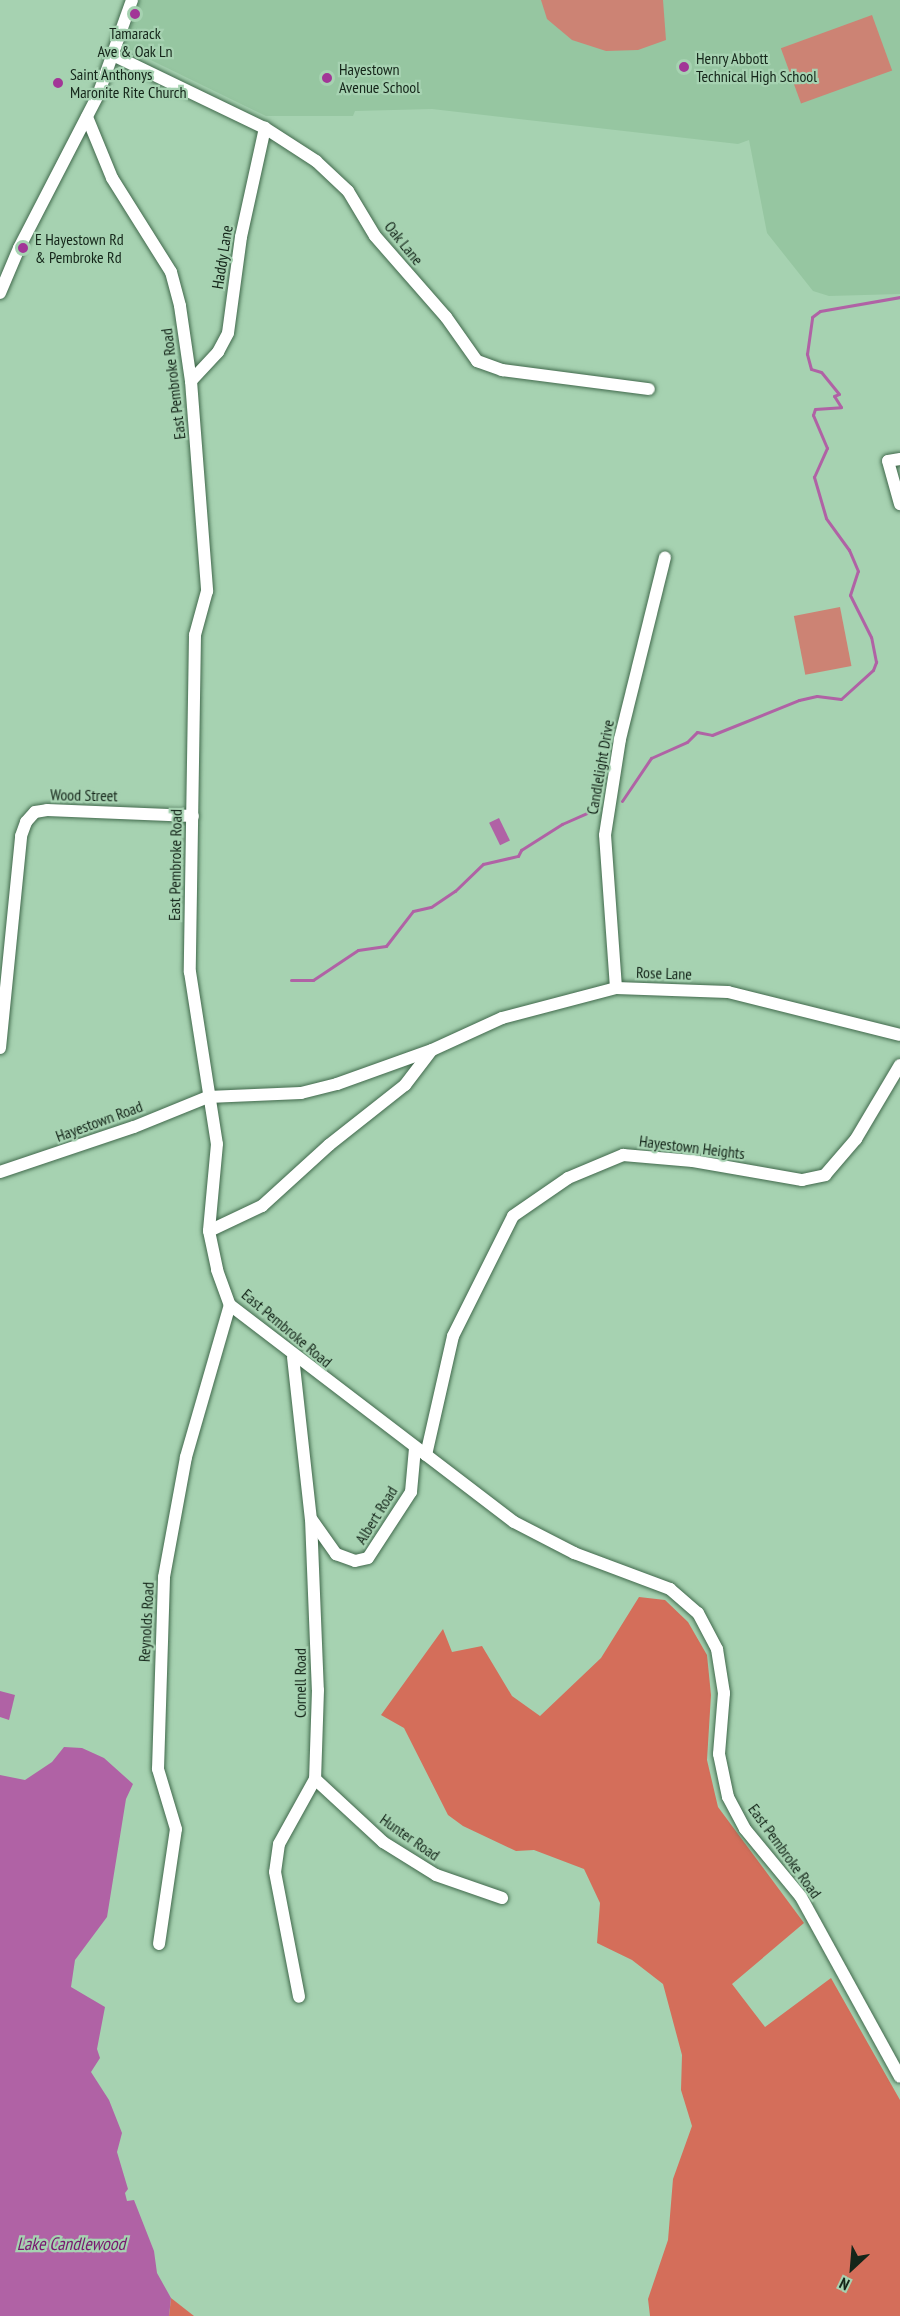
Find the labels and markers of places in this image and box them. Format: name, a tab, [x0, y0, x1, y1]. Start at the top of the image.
marker: Tamarack Ave & Oak Ln	[128, 7, 142, 21]
place label: Tamarack Ave & Oak Ln	[97, 23, 173, 61]
place label: Henry Abbott Technical High School	[696, 48, 817, 86]
place label: Hayestown Avenue School	[339, 59, 420, 97]
marker: Henry Abbott Technical High School	[677, 60, 691, 74]
place label: Saint Anthonys Maronite Rite Church	[70, 64, 187, 102]
marker: Hayestown Avenue School	[320, 71, 334, 85]
marker: Saint Anthonys Maronite Rite Church	[51, 76, 65, 90]
place label: E Hayestown Rd & Pembroke Rd	[35, 229, 124, 267]
marker: E Hayestown Rd & Pembroke Rd	[16, 241, 30, 255]

